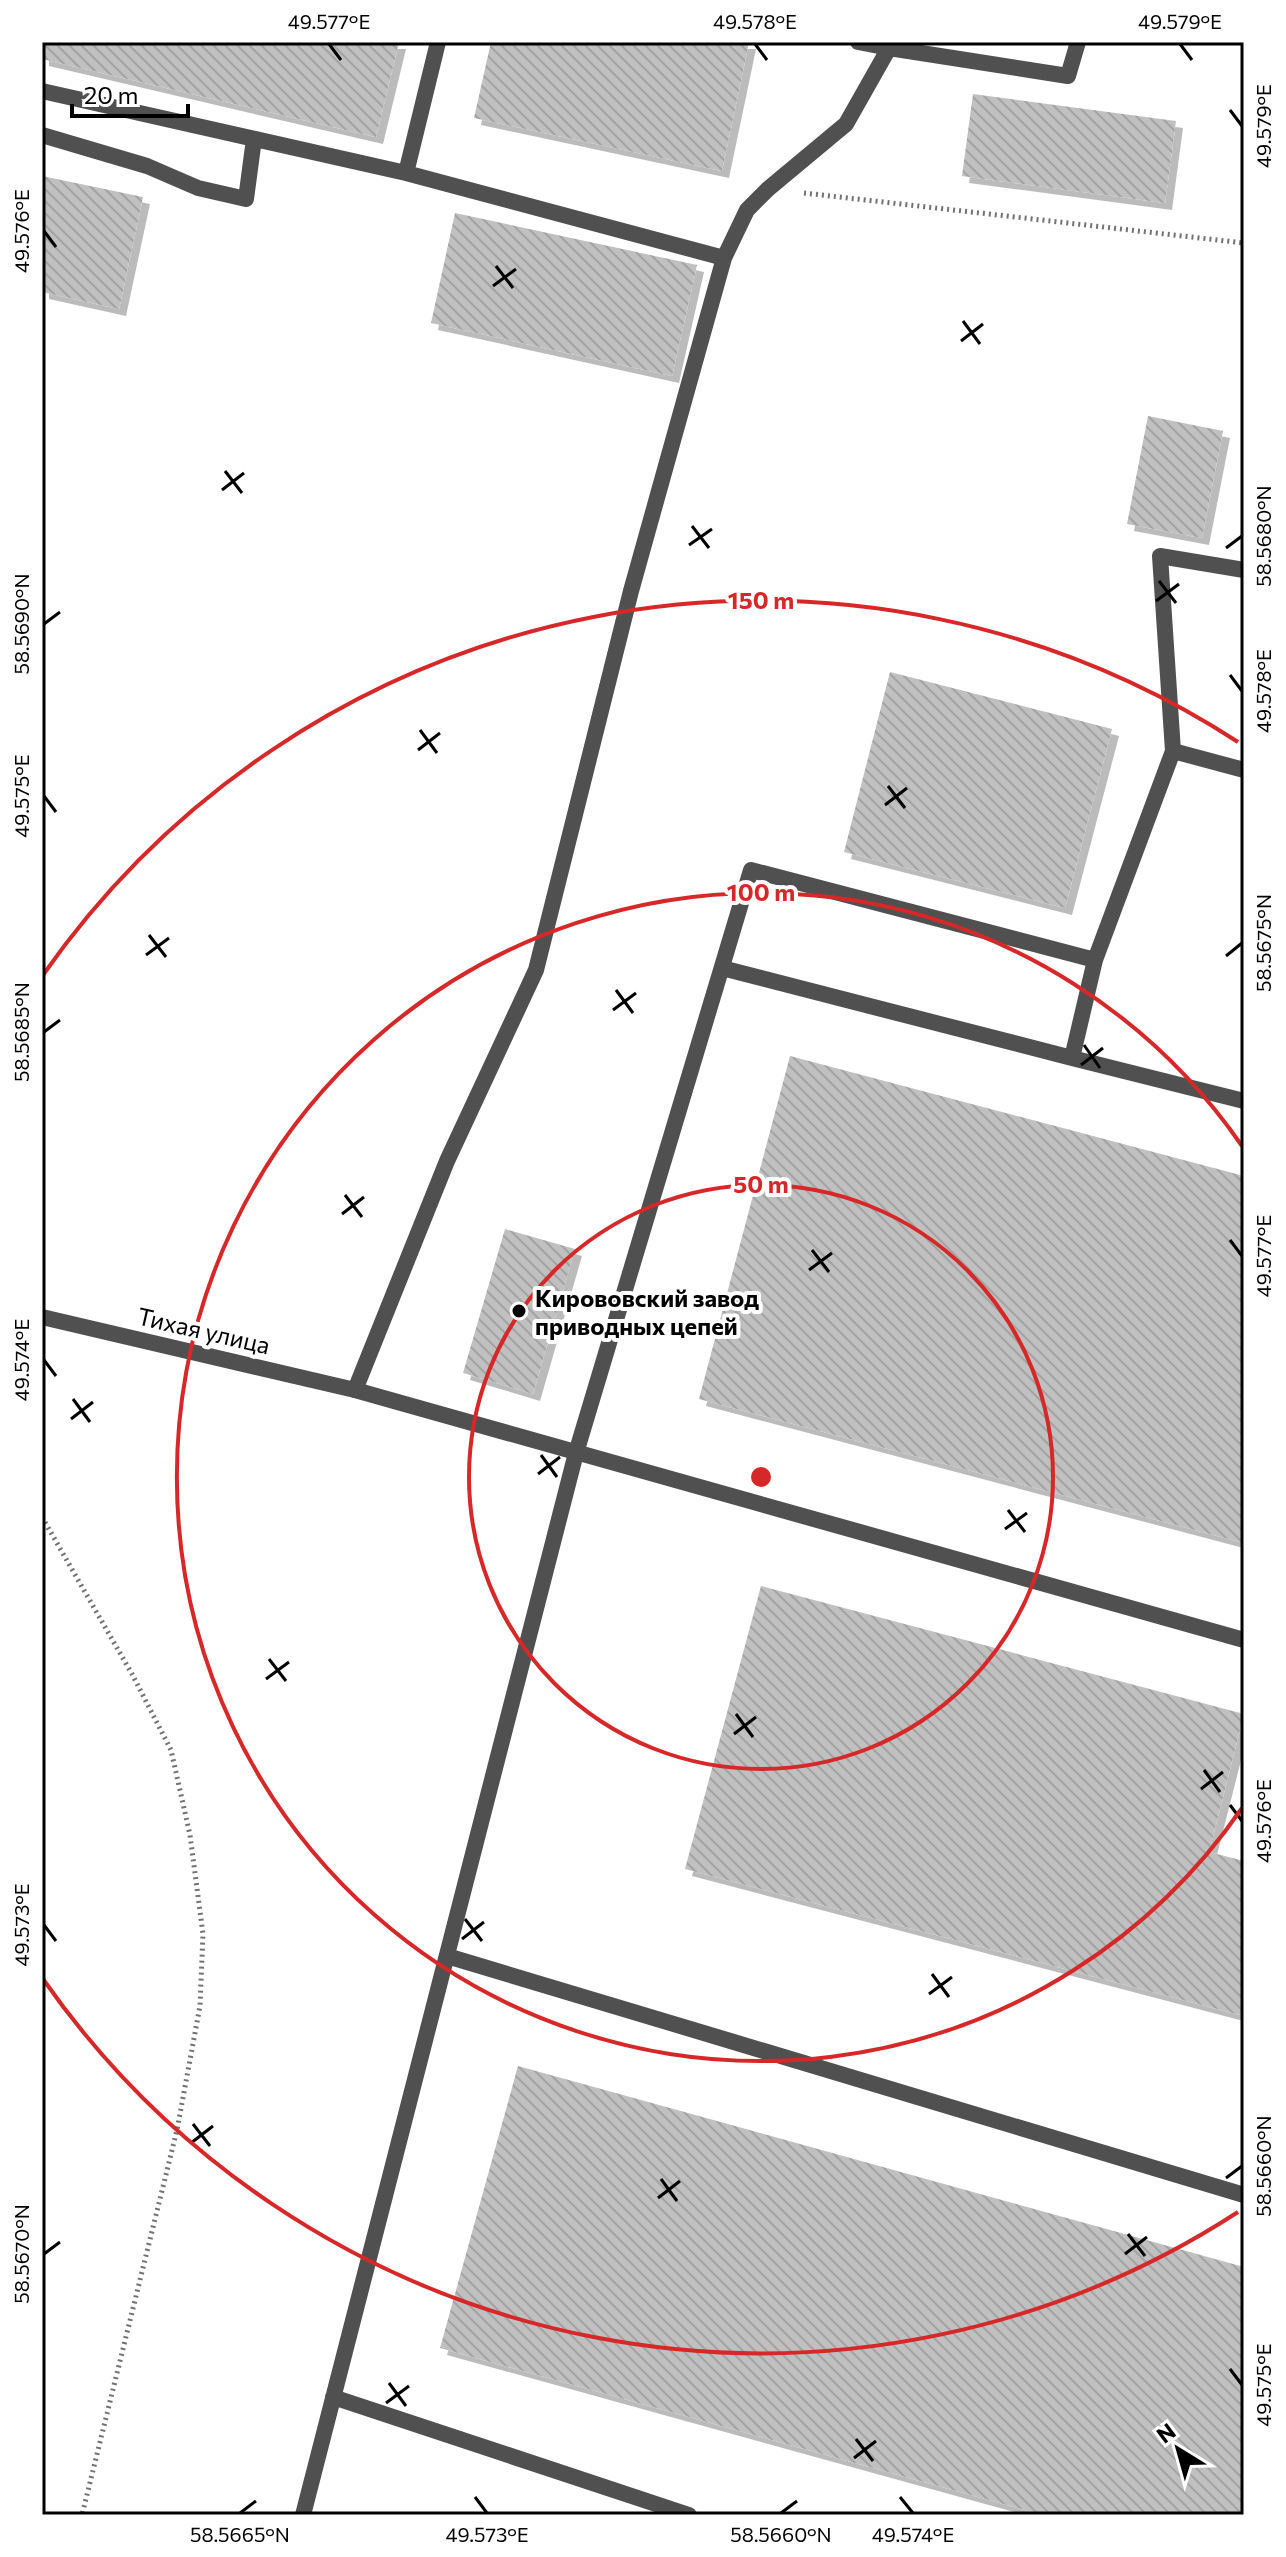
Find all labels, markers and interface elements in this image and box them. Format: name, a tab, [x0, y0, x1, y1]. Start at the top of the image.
text: 49.577°E	[288, 9, 370, 33]
text: 49.578°E	[713, 9, 797, 33]
text: 49.579°E	[1138, 9, 1222, 33]
scale bar	[72, 68, 188, 118]
text: 20 m	[84, 80, 138, 109]
text: 49.579°E	[1251, 84, 1275, 168]
text: 49.576°E	[9, 189, 33, 273]
text: 58.5680°N	[1251, 485, 1275, 587]
text: 58.5690°N	[9, 573, 33, 675]
text: 150 m	[728, 585, 794, 614]
text: 49.578°E	[1251, 649, 1275, 733]
text: 49.575°E	[9, 754, 33, 838]
text: 100 m	[727, 877, 795, 906]
text: 58.5675°N	[1251, 894, 1275, 992]
text: 58.5685°N	[9, 982, 33, 1082]
text: 50 m	[733, 1169, 789, 1198]
text: 49.577°E	[1251, 1215, 1275, 1297]
place label: Кирововский завод приводных цепей	[535, 1283, 759, 1340]
street label: Тихая улица	[135, 1301, 273, 1359]
marker: Кирововский завод приводных цепей	[510, 1302, 528, 1320]
text: 49.574°E	[9, 1319, 33, 1401]
centre of rings	[747, 1463, 775, 1491]
text: 49.576°E	[1251, 1779, 1275, 1863]
text: 49.573°E	[9, 1883, 33, 1967]
text: 58.5660°N	[1251, 2115, 1275, 2217]
text: 58.5670°N	[9, 2204, 33, 2304]
text: 49.575°E	[1251, 2343, 1275, 2427]
north arrow	[1138, 2409, 1218, 2489]
text: N	[1151, 2417, 1180, 2448]
text: 58.5665°N	[190, 2522, 290, 2546]
text: 49.573°E	[445, 2522, 529, 2546]
text: 58.5660°N	[730, 2522, 832, 2546]
text: 49.574°E	[872, 2522, 954, 2546]

